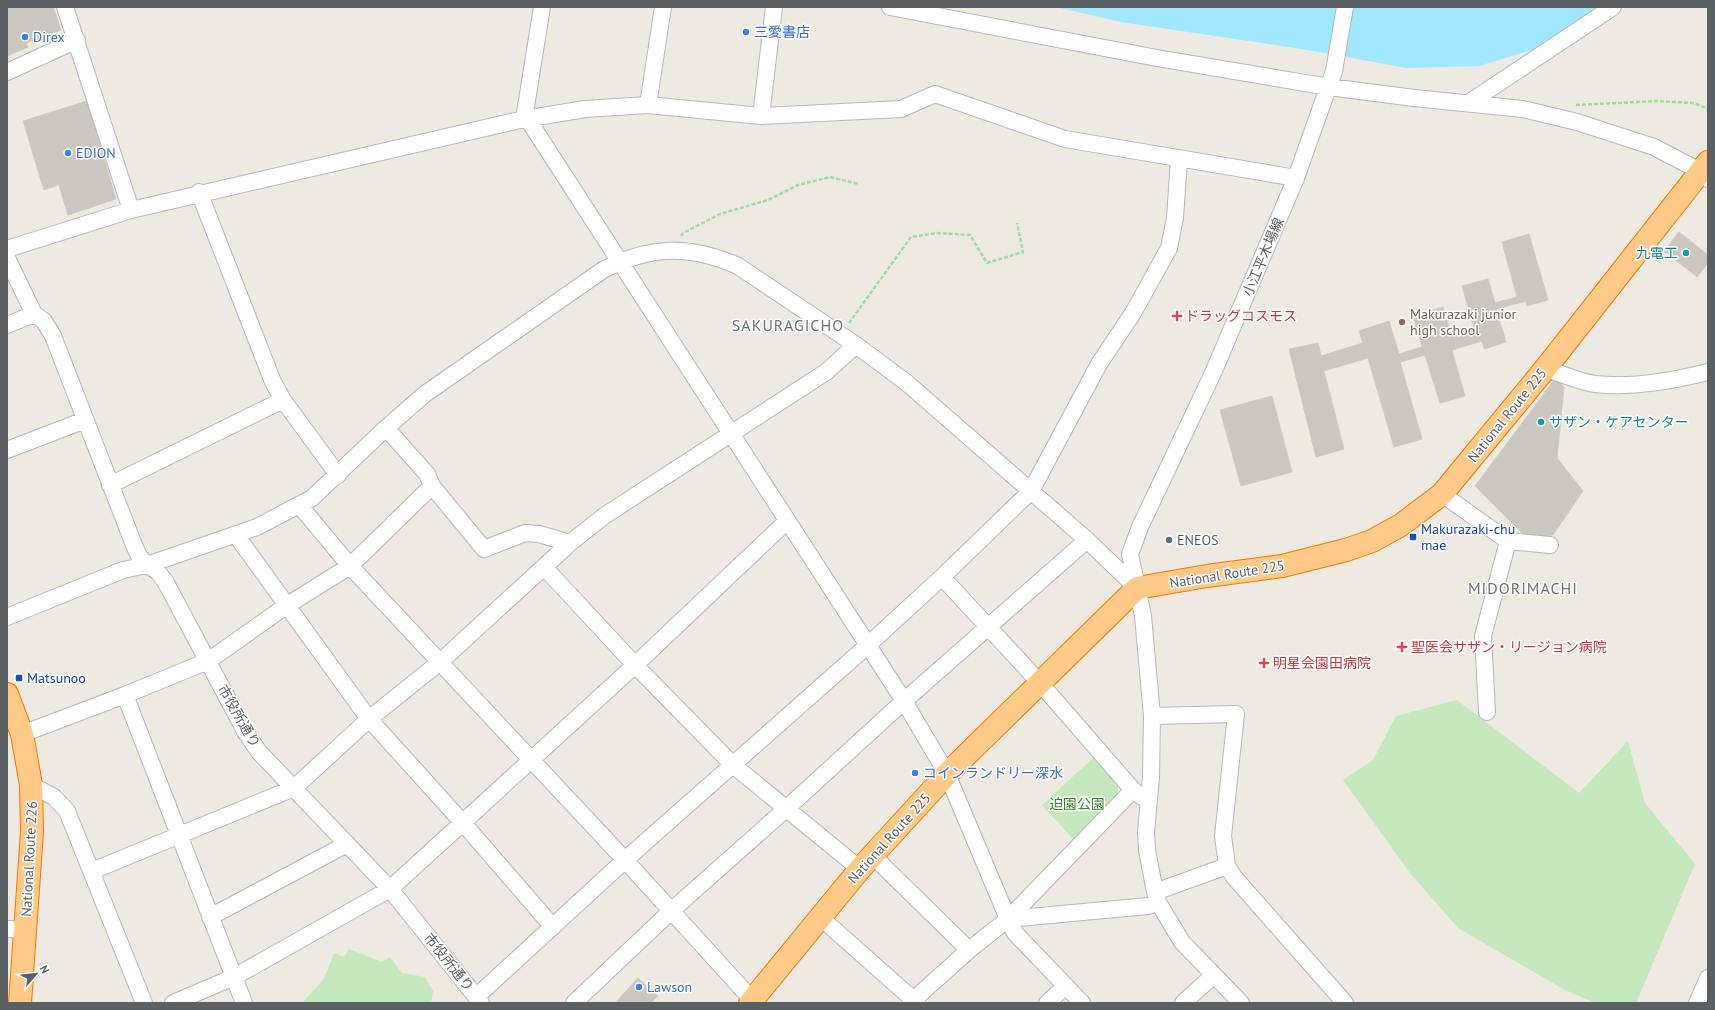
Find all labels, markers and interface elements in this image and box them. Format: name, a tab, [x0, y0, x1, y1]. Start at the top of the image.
place label: 三愛書店	[754, 23, 810, 41]
marker: 三愛書店	[741, 27, 751, 37]
place label: Direx	[33, 28, 65, 46]
marker: Direx	[20, 32, 30, 42]
place label: EDION	[76, 144, 116, 162]
marker: EDION	[63, 148, 73, 158]
street label: 小江平木場線	[1238, 215, 1288, 299]
place label: 九電工	[1636, 244, 1678, 262]
marker: 九電工	[1681, 248, 1691, 258]
place label: Makurazaki junior high school	[1410, 305, 1517, 339]
place label: ドラッグコスモス	[1185, 307, 1297, 325]
marker: ドラッグコスモス	[1172, 311, 1182, 321]
district label: SAKURAGICHO	[732, 315, 844, 335]
marker: Makurazaki junior high school	[1397, 317, 1407, 327]
street label: National Route 225	[1464, 364, 1550, 466]
place label: サザン・ケアセンター	[1549, 413, 1689, 431]
marker: サザン・ケアセンター	[1536, 417, 1546, 427]
place label: Makurazaki-chu mae	[1421, 520, 1515, 554]
place label: ENEOS	[1177, 531, 1218, 549]
marker: Makurazaki-chu mae	[1408, 532, 1418, 542]
marker: ENEOS	[1164, 535, 1174, 545]
street label: National Route 225	[1168, 556, 1286, 592]
district label: MIDORIMACHI	[1468, 578, 1578, 598]
place label: 聖医会サザン・リージョン病院	[1411, 638, 1607, 656]
marker: 聖医会サザン・リージョン病院	[1396, 641, 1408, 653]
place label: 明星会園田病院	[1273, 654, 1371, 672]
marker: 明星会園田病院	[1258, 657, 1270, 669]
place label: Matsunoo	[27, 669, 86, 687]
marker: Matsunoo	[14, 673, 24, 683]
street label: 市役所通り	[214, 681, 264, 751]
place label: コインランドリー深水	[923, 764, 1063, 782]
marker: コインランドリー深水	[910, 768, 920, 778]
street label: National Route 225	[844, 789, 934, 887]
park label: 迫園公園	[1049, 795, 1105, 813]
street label: National Route 226	[17, 801, 41, 917]
street label: 市役所通り	[420, 929, 478, 995]
north arrow	[16, 954, 56, 994]
text: N	[37, 963, 53, 976]
place label: Lawson	[647, 978, 692, 996]
marker: Lawson	[634, 982, 644, 992]

